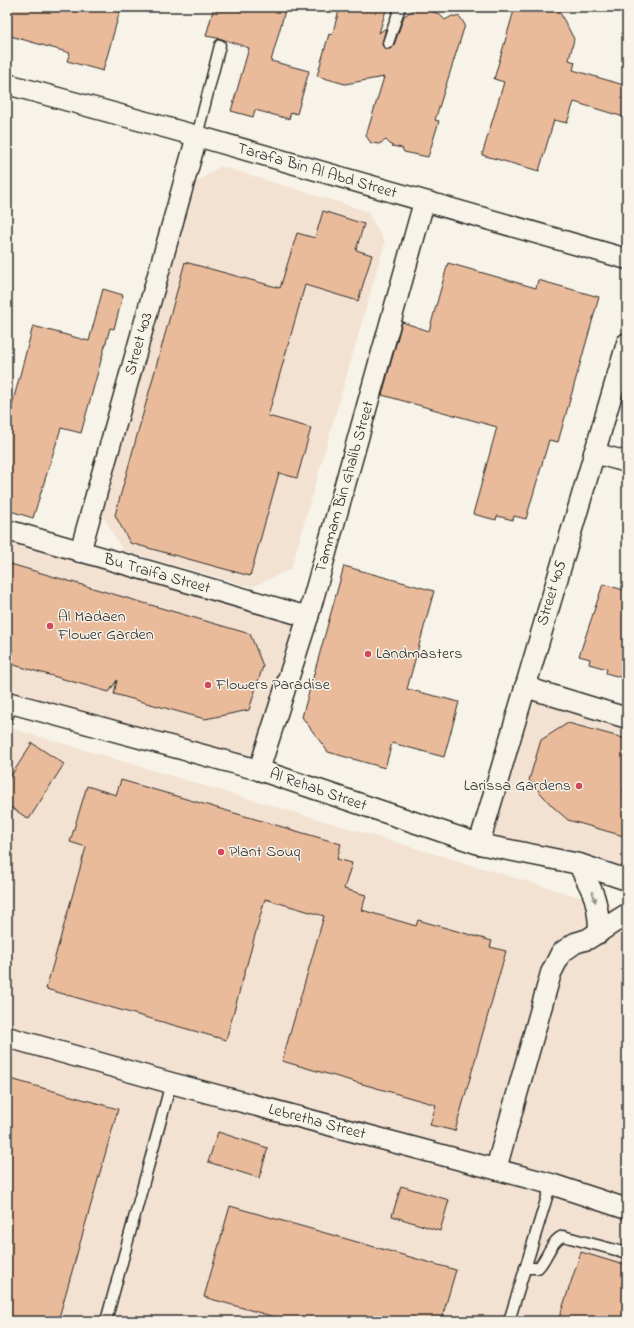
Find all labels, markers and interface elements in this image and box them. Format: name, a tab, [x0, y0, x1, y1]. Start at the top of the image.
street label: Tarafa Bin Al Abd Street	[234, 137, 400, 205]
street label: Street 403	[119, 310, 159, 378]
street label: Tammam Bin Ghalib Street	[309, 398, 381, 576]
street label: Bu Traifa Street	[100, 547, 214, 601]
street label: Street 405	[531, 557, 573, 629]
place label: Al Madaen Flower Garden	[57, 605, 154, 647]
marker: Al Madaen Flower Garden	[45, 621, 55, 631]
place label: Landmasters	[376, 642, 462, 666]
marker: Landmasters	[363, 649, 373, 659]
place label: Flowers Paradise	[215, 673, 331, 697]
marker: Flowers Paradise	[203, 680, 213, 690]
street label: Al Rehab Street	[266, 762, 371, 818]
place label: Larissa Gardens	[464, 774, 571, 798]
marker: Larissa Gardens	[574, 781, 584, 791]
place label: Plant Souq	[229, 840, 301, 864]
marker: Plant Souq	[216, 847, 226, 857]
one-way arrow	[591, 891, 597, 903]
street label: Lebretha Street	[266, 1098, 369, 1147]

